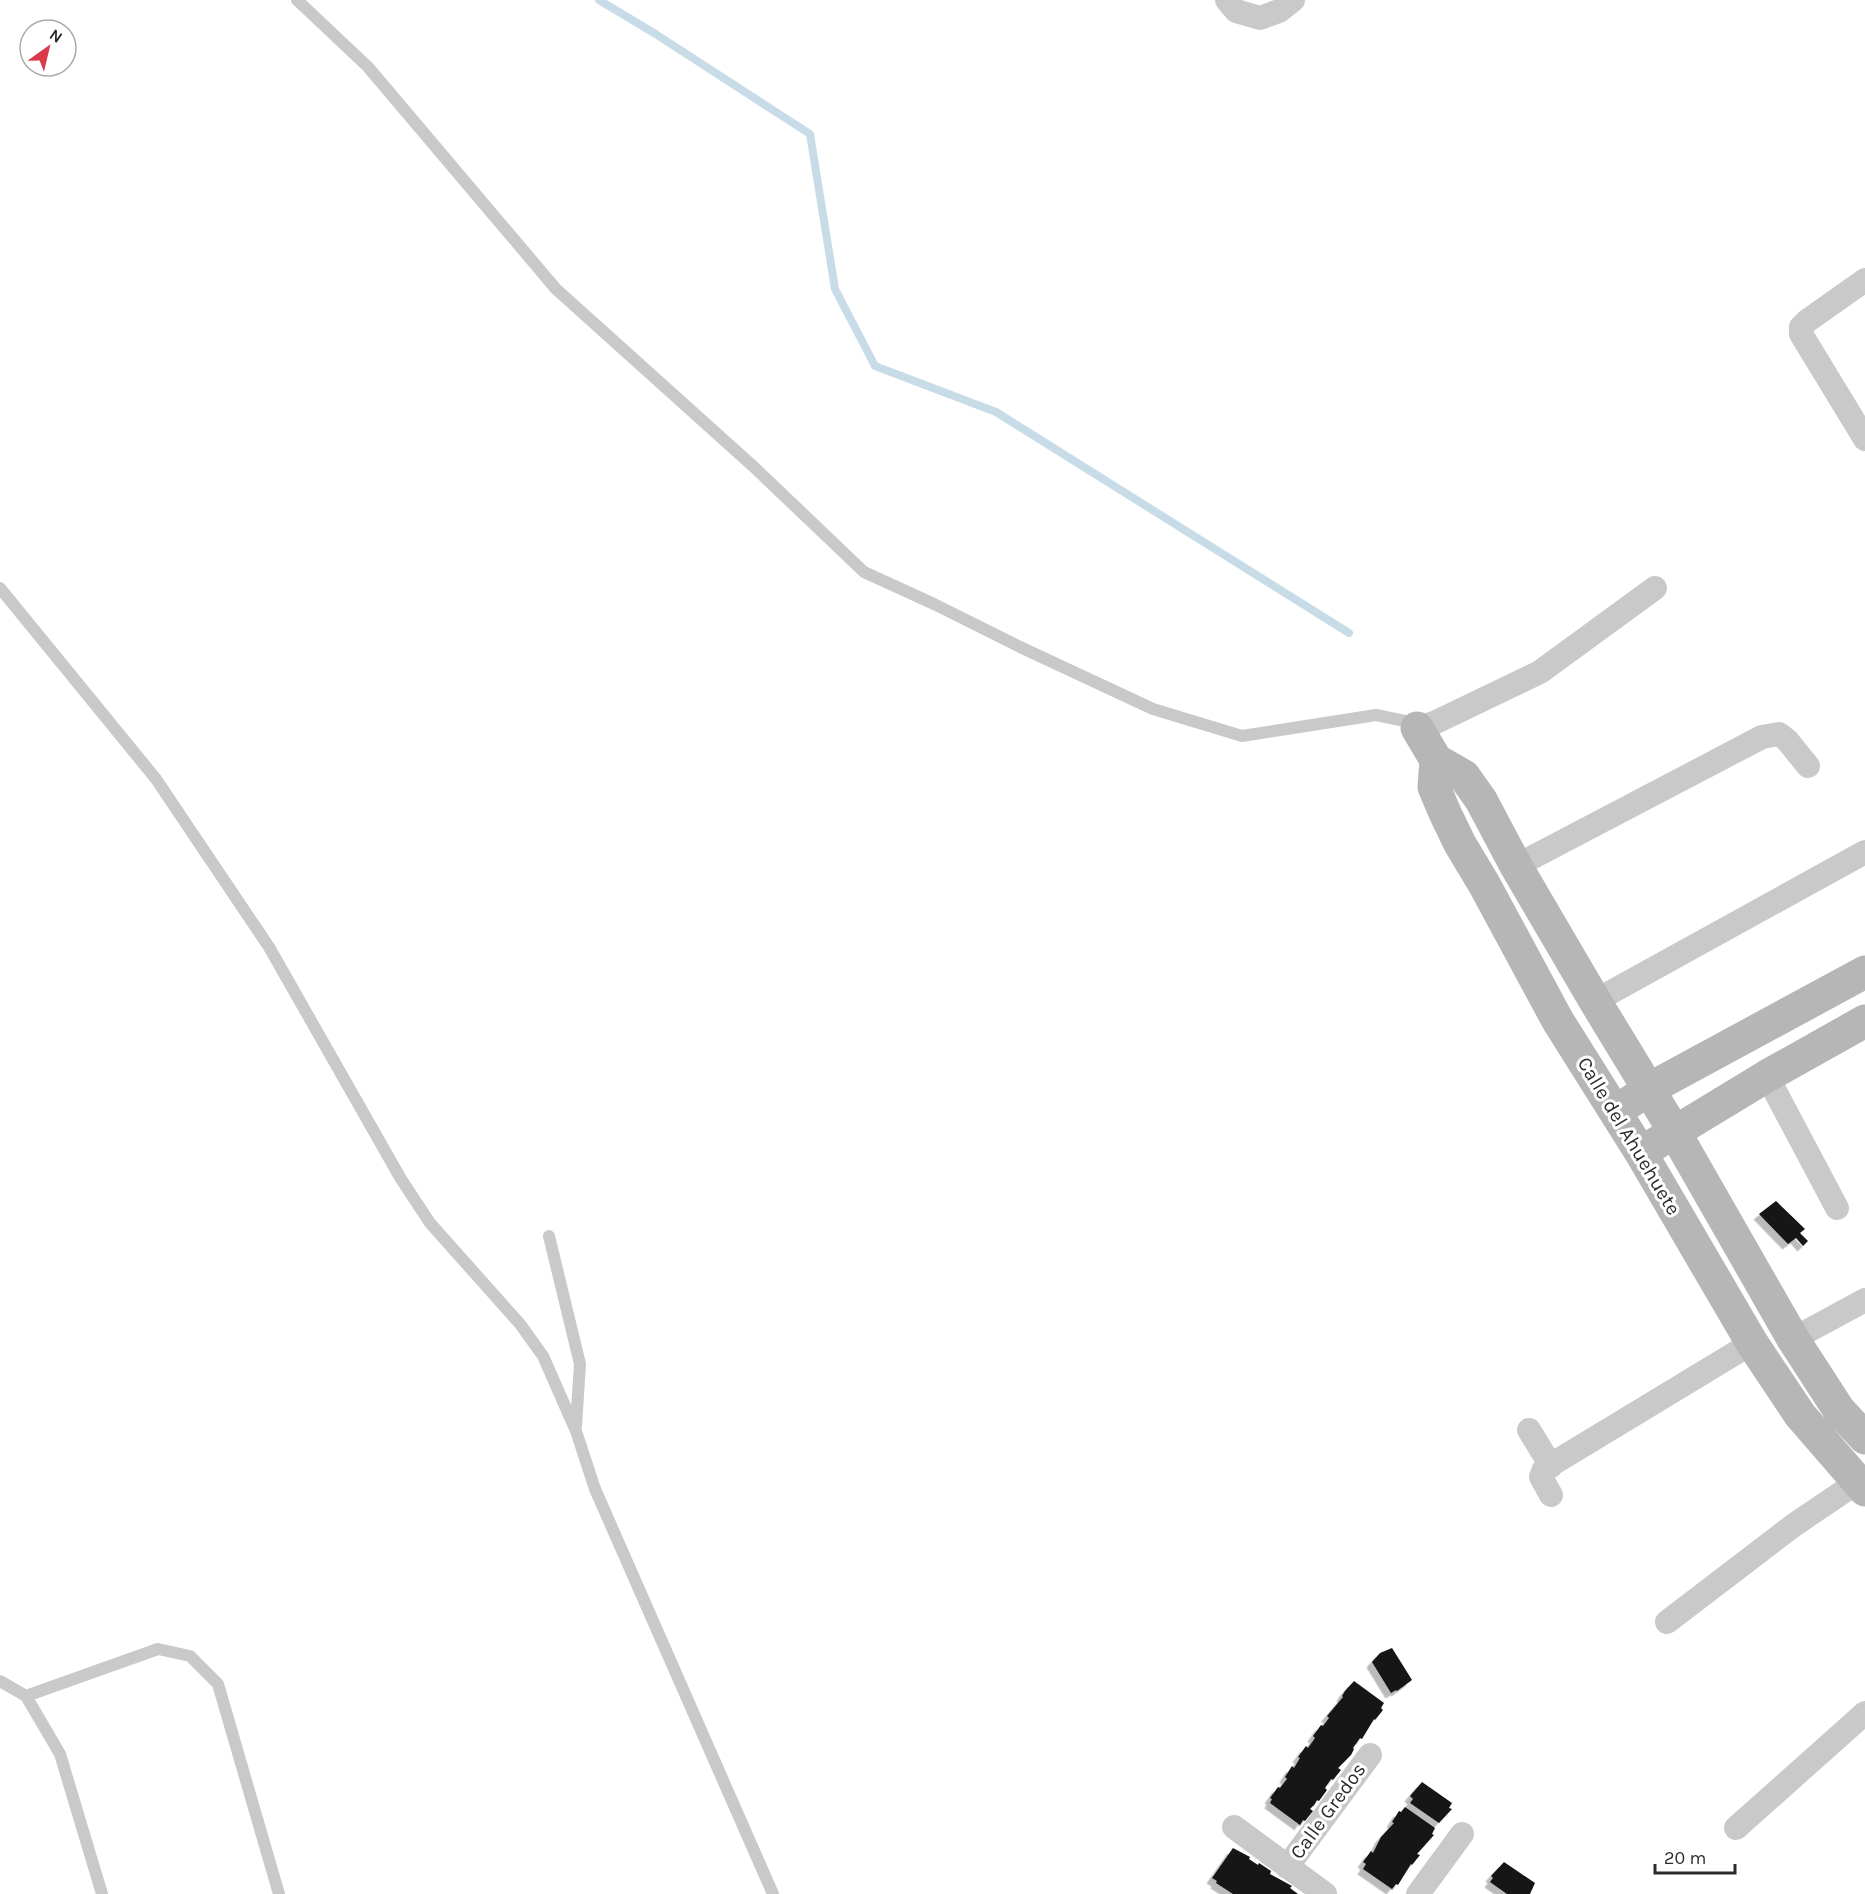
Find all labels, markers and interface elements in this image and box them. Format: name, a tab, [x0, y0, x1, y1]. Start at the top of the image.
north arrow	[18, 18, 78, 78]
text: N	[46, 25, 66, 47]
street label: Calle del Ahuehuete	[1573, 1053, 1685, 1219]
street label: Calle Gredos	[1285, 1758, 1371, 1864]
scale bar	[1655, 1837, 1734, 1875]
text: 20 m	[1664, 1847, 1706, 1869]

